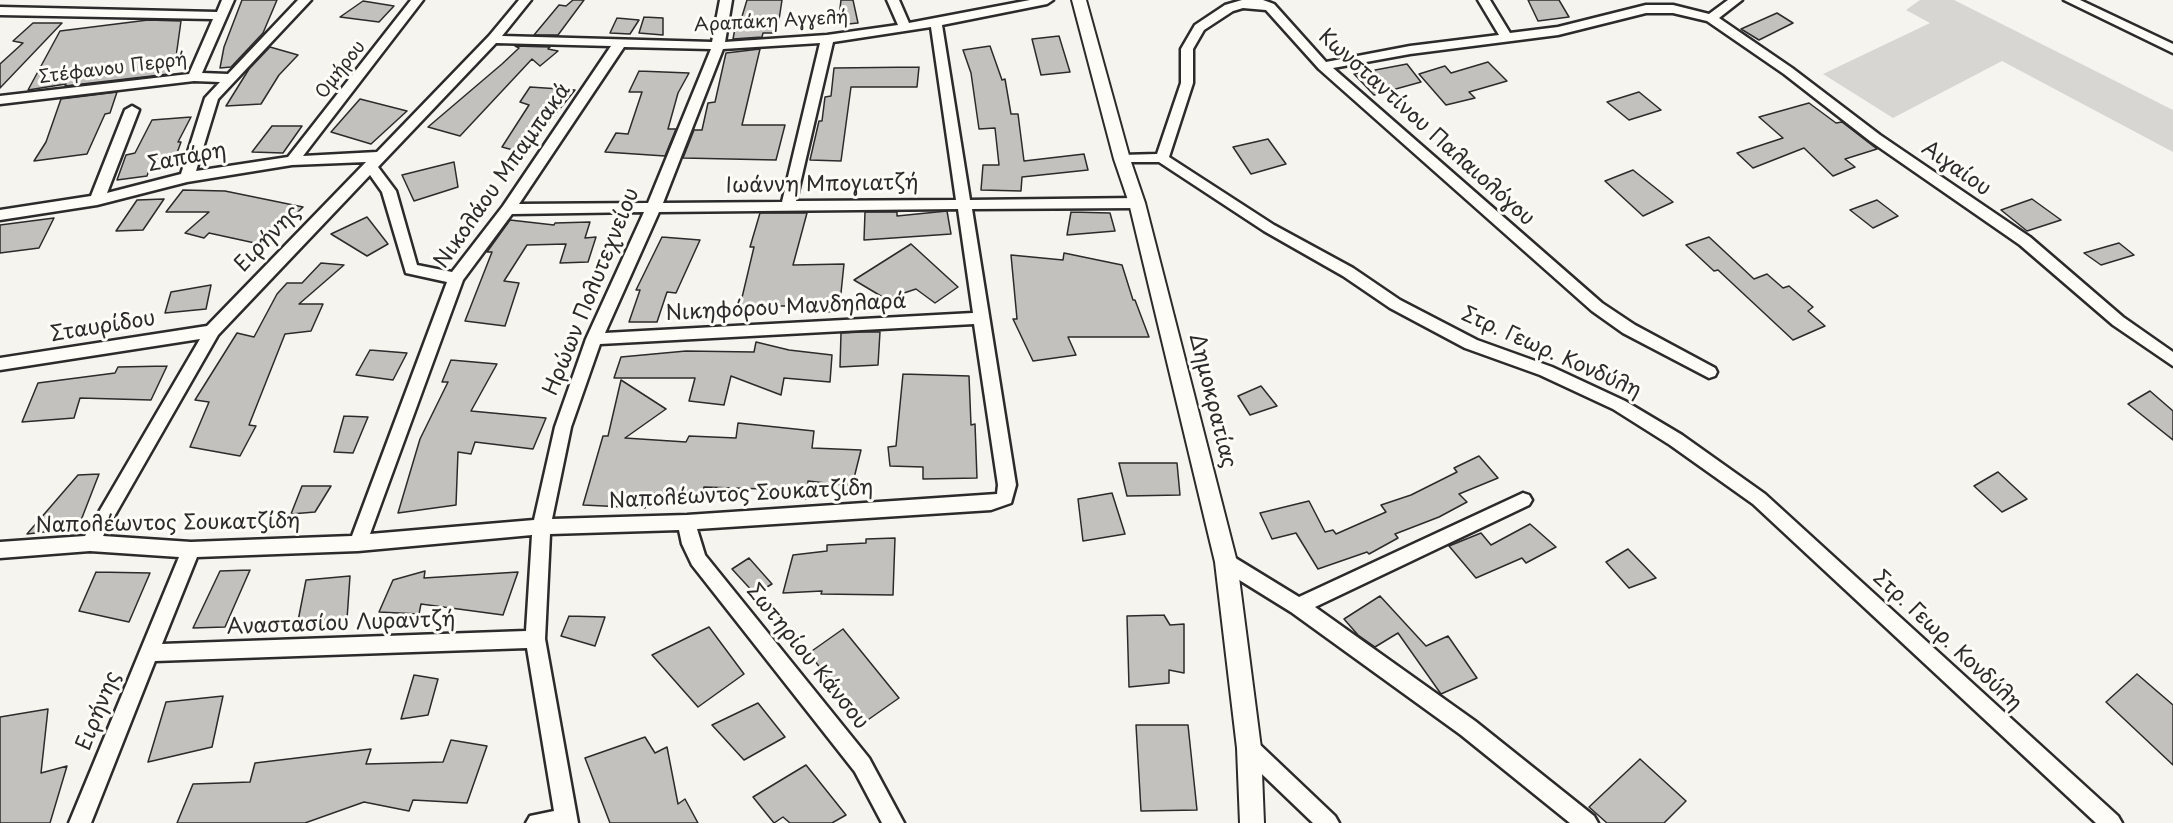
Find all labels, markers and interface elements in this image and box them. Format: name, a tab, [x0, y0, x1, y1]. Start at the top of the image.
street label: Αραπάκη Αγγελή	[693, 7, 849, 37]
street label: Κωνσταντίνου Παλαιολόγου	[1313, 24, 1539, 232]
street label: Ομήρου	[312, 37, 370, 103]
street label: Στέφανου Περρή	[38, 49, 188, 89]
street label: Νικολάου Μπαμπακά	[430, 79, 576, 273]
street label: Αιγαίου	[1917, 136, 1995, 202]
street label: Σαπάρη	[146, 138, 228, 178]
street label: Ιωάννη Μπογιατζή	[725, 171, 919, 199]
street label: Ηρώων Πολυτεχνείου	[539, 185, 645, 399]
street label: Ειρήνης	[230, 200, 306, 278]
street label: Νικηφόρου Μανδηλαρά	[665, 289, 907, 327]
street label: Στρ. Γεωρ. Κονδύλη	[1457, 302, 1645, 404]
street label: Σταυρίδου	[49, 306, 157, 348]
street label: Δημοκρατίας	[1183, 331, 1241, 471]
street label: Ναπολέωντος Σουκατζίδη	[608, 475, 874, 515]
street label: Ναπολέωντος Σουκατζίδη	[36, 509, 300, 539]
street label: Στρ. Γεωρ. Κονδύλη	[1867, 566, 2027, 716]
street label: Σωτηρίου Κάνσου	[741, 579, 873, 735]
street label: Αναστασίου Λυραντζή	[226, 607, 456, 641]
street label: Ειρήνης	[72, 668, 126, 754]

